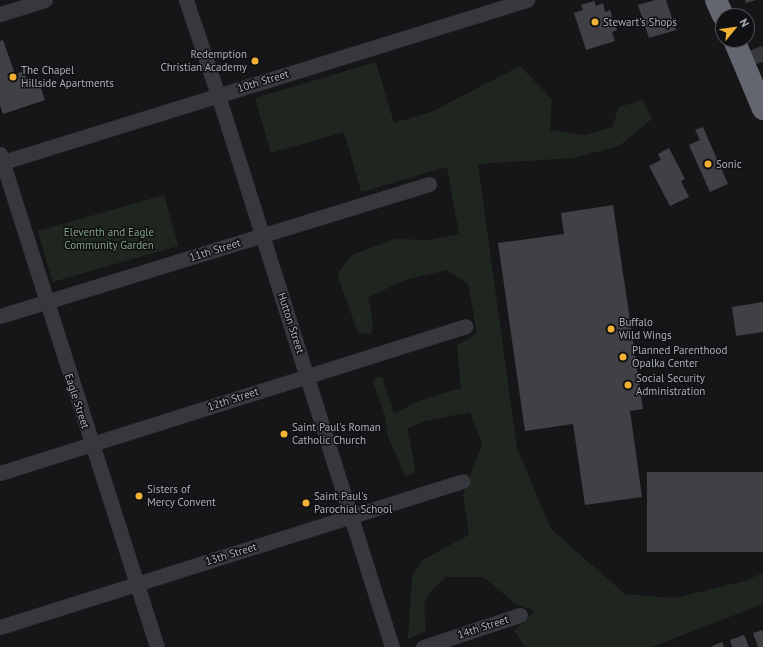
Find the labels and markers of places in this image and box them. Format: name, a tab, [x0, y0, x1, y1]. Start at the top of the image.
place label: Stewart's Shops	[603, 15, 677, 29]
marker: Stewart's Shops	[590, 17, 600, 27]
place label: Redemption Christian Academy	[160, 48, 247, 74]
marker: Redemption Christian Academy	[250, 56, 260, 66]
place label: The Chapel Hillside Apartments	[21, 64, 114, 90]
marker: The Chapel Hillside Apartments	[8, 72, 18, 82]
place label: Sonic	[716, 157, 742, 171]
marker: Sonic	[703, 159, 713, 169]
place label: Buffalo Wild Wings	[619, 316, 672, 342]
marker: Buffalo Wild Wings	[606, 324, 616, 334]
place label: Planned Parenthood Opalka Center	[632, 344, 727, 370]
marker: Planned Parenthood Opalka Center	[617, 351, 629, 363]
place label: Social Security Administration	[636, 372, 705, 398]
marker: Social Security Administration	[623, 380, 633, 390]
place label: Saint Paul's Roman Catholic Church	[292, 421, 381, 447]
marker: Saint Paul's Roman Catholic Church	[279, 429, 289, 439]
place label: Sisters of Mercy Convent	[147, 483, 216, 509]
place label: Saint Paul's Parochial School	[314, 490, 392, 516]
marker: Sisters of Mercy Convent	[134, 491, 144, 501]
marker: Saint Paul's Parochial School	[301, 498, 311, 508]

